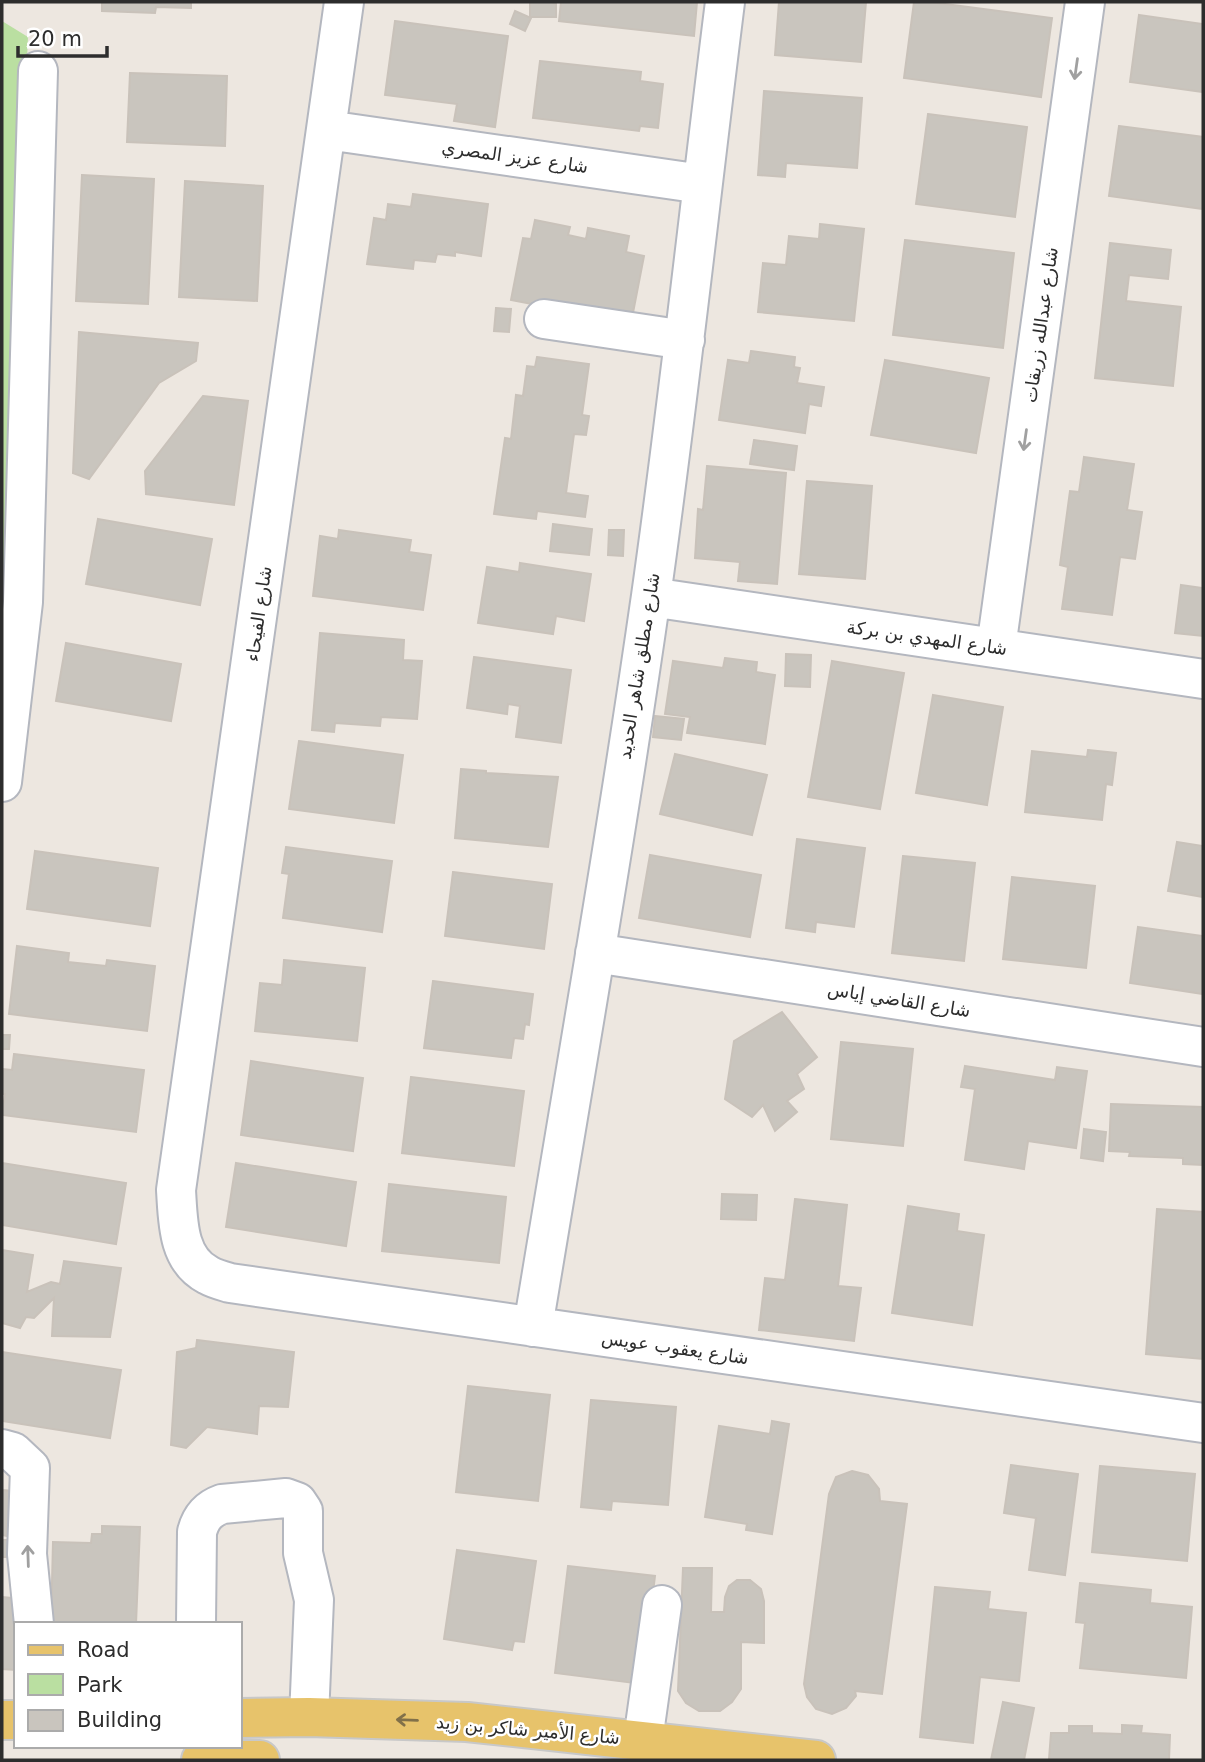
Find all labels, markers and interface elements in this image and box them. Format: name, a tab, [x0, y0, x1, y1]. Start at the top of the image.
scale bar	[18, 14, 107, 58]
text: 20 m	[28, 27, 82, 51]
one-way arrow	[1069, 57, 1082, 80]
street label: شارع عزيز المصري	[440, 136, 590, 178]
street label: شارع عبدالله زريقات	[1019, 246, 1063, 404]
one-way arrow	[1018, 428, 1031, 451]
street label: شارع الفيحاء	[241, 565, 277, 663]
street label: شارع مطلق شاهر الحديد	[613, 571, 665, 761]
street label: شارع المهدي بن بركة	[845, 616, 1009, 660]
street label: شارع القاضي إياس	[826, 978, 972, 1022]
street label: شارع يعقوب عويس	[600, 1327, 750, 1369]
one-way arrow	[21, 1545, 35, 1568]
legend	[14, 1622, 242, 1748]
text: Road	[77, 1638, 130, 1662]
text: Park	[77, 1673, 123, 1697]
text: Building	[77, 1708, 162, 1732]
street label: شارع الأمير شاكر بن زيد	[435, 1711, 621, 1749]
one-way arrow	[395, 1713, 418, 1726]

